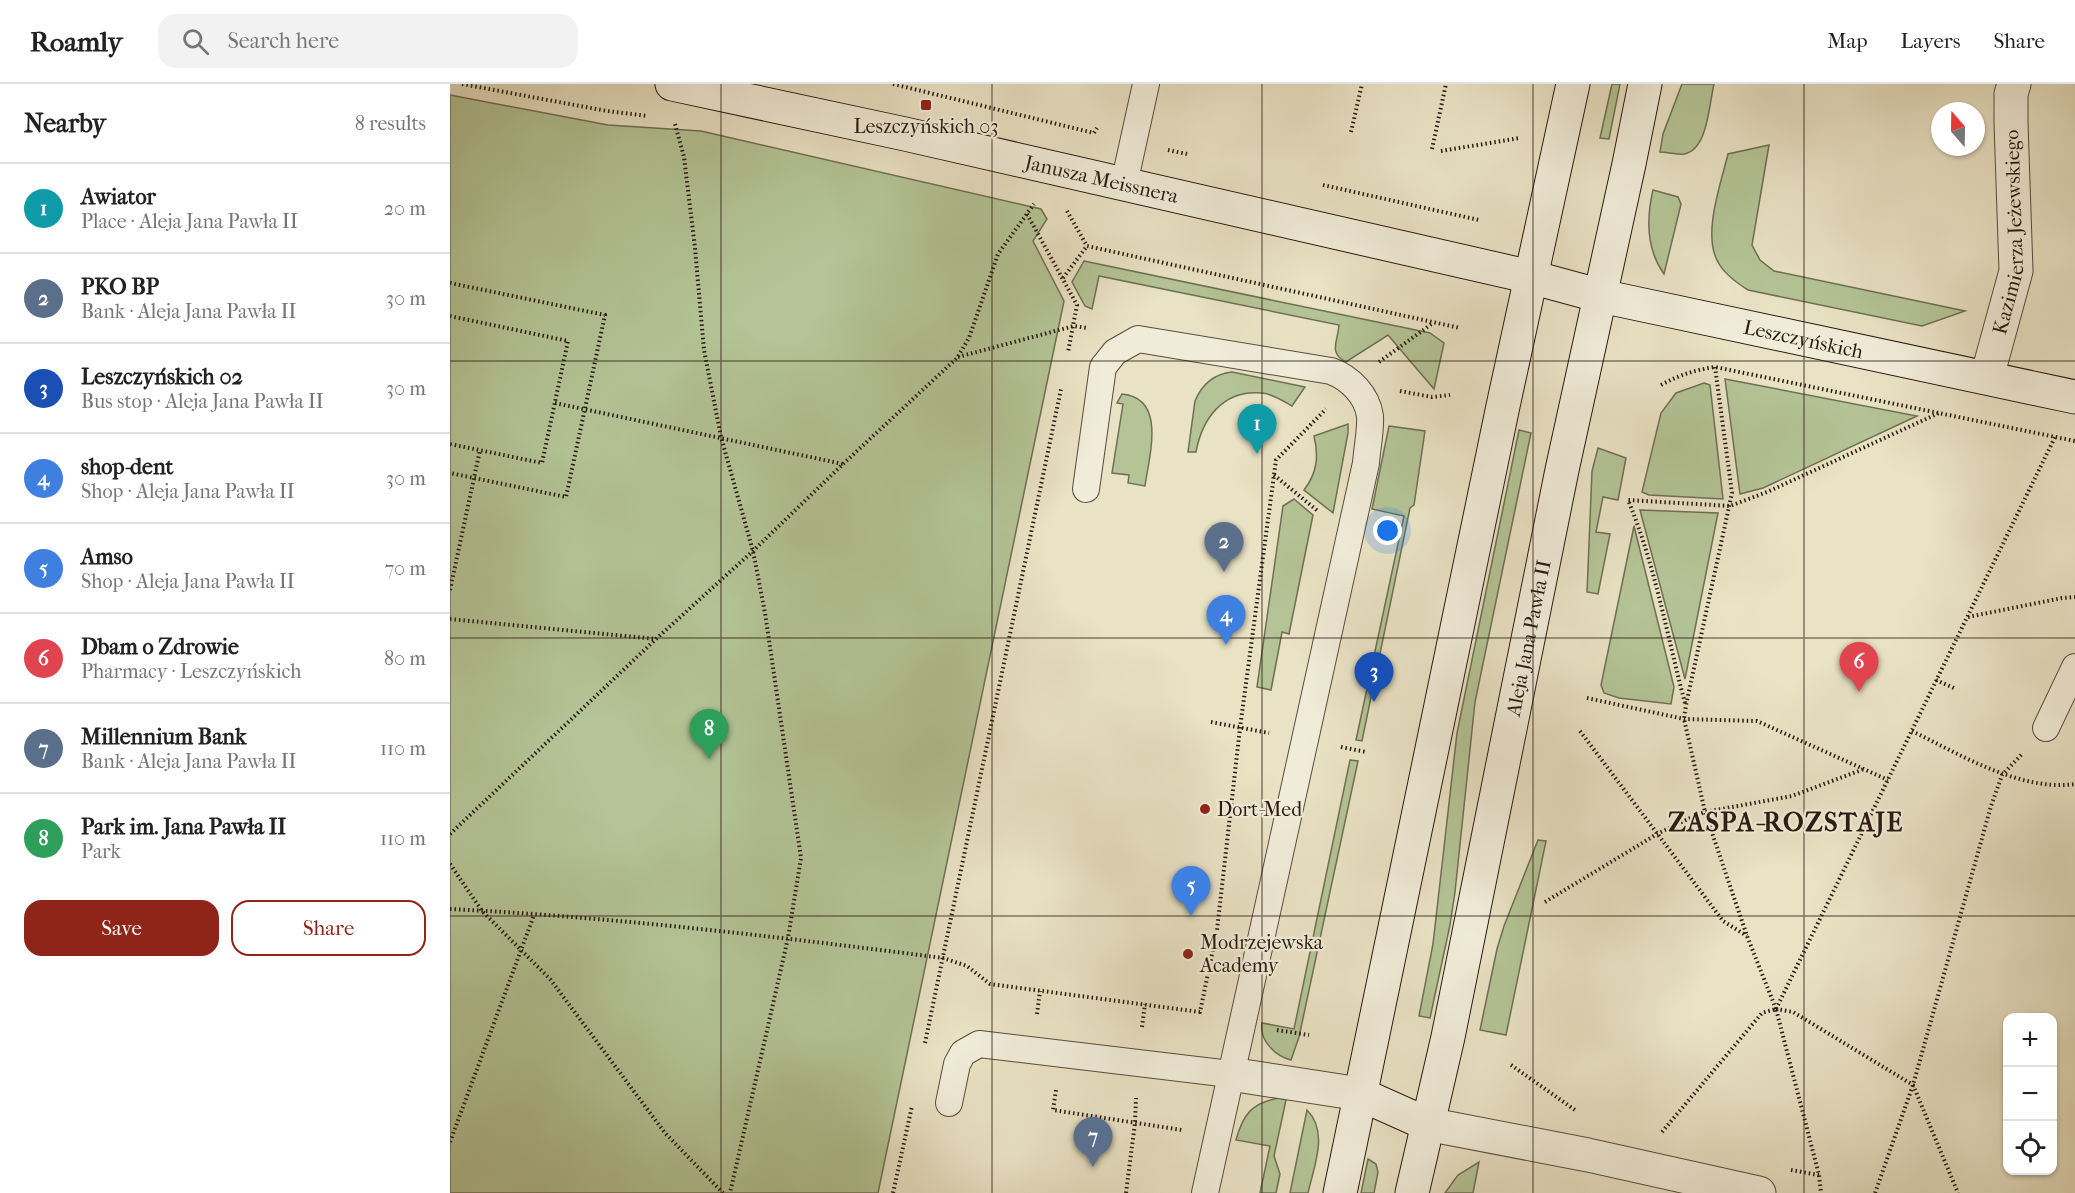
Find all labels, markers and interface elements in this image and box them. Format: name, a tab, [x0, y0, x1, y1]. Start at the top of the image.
search box	[158, 14, 578, 68]
text: Roamly	[30, 25, 122, 58]
icon: search	[179, 25, 212, 58]
text: Search here	[227, 28, 339, 54]
text: Map	[1827, 29, 1868, 53]
text: Layers	[1901, 29, 1960, 53]
text: Share	[1993, 29, 2045, 53]
marker: Leszczyńskich 03	[919, 98, 933, 112]
north arrow	[1931, 102, 1985, 156]
text: Nearby	[24, 108, 106, 139]
text: 8 results	[355, 112, 426, 135]
place label: Leszczyńskich 03	[853, 115, 999, 138]
street label: Kazimierza Jeżewskiego	[1988, 129, 2028, 337]
street label: Janusza Meissnera	[1021, 150, 1181, 208]
text: Awiator	[81, 184, 156, 210]
text: 1	[40, 197, 47, 220]
text: 20 m	[384, 197, 426, 220]
text: Place · Aleja Jana Pawła II	[81, 210, 298, 233]
text: PKO BP	[81, 274, 159, 300]
text: 2	[38, 287, 49, 310]
text: 30 m	[386, 287, 426, 310]
text: Bank · Aleja Jana Pawła II	[81, 300, 296, 323]
street label: Leszczyńskich	[1741, 316, 1866, 364]
text: Leszczyńskich 02	[81, 364, 243, 390]
text: 3	[39, 377, 48, 400]
text: 30 m	[386, 377, 426, 400]
text: Bus stop · Aleja Jana Pawła II	[81, 390, 324, 413]
pin: 1	[1238, 404, 1276, 454]
text: shop-dent	[81, 454, 173, 480]
text: 4	[38, 467, 49, 490]
text: 30 m	[386, 467, 426, 490]
text: Shop · Aleja Jana Pawła II	[81, 480, 295, 503]
your location	[1373, 516, 1402, 545]
pin: 2	[1204, 522, 1244, 572]
text: Amso	[81, 544, 133, 570]
text: 5	[39, 557, 48, 580]
text: 70 m	[384, 557, 426, 580]
street label: Aleja Jana Pawła II	[1502, 558, 1556, 719]
text: Shop · Aleja Jana Pawła II	[81, 570, 295, 593]
pin: 4	[1206, 596, 1246, 645]
text: Dbam o Zdrowie	[81, 634, 239, 660]
pin: 6	[1840, 642, 1878, 692]
text: 6	[38, 647, 49, 670]
text: 80 m	[384, 647, 426, 670]
pin: 3	[1354, 652, 1394, 702]
text: Pharmacy · Leszczyńskich	[81, 660, 301, 683]
pin: 8	[690, 710, 728, 759]
text: Millennium Bank	[81, 724, 246, 750]
text: 7	[39, 737, 48, 760]
text: 110 m	[380, 737, 426, 760]
text: Bank · Aleja Jana Pawła II	[81, 750, 296, 773]
place label: Dort-Med	[1217, 798, 1303, 821]
marker: Dort-Med	[1198, 802, 1212, 816]
district label: ZASPA-ROZSTAJE	[1668, 807, 1904, 838]
text: Park im. Jana Pawła II	[81, 814, 286, 840]
text: 8	[38, 827, 49, 850]
text: 110 m	[380, 827, 426, 850]
text: Park	[81, 840, 121, 863]
pin: 5	[1172, 866, 1210, 916]
button: Save	[24, 900, 219, 956]
button: Share	[231, 900, 426, 956]
place label: Modrzejewska Academy	[1199, 931, 1324, 977]
marker: Modrzejewska Academy	[1181, 947, 1195, 961]
map controls	[2003, 1013, 2057, 1175]
button: +	[2003, 1013, 2057, 1067]
button: −	[2003, 1067, 2057, 1121]
pin: 7	[1074, 1118, 1112, 1167]
button: locate	[2003, 1121, 2057, 1175]

